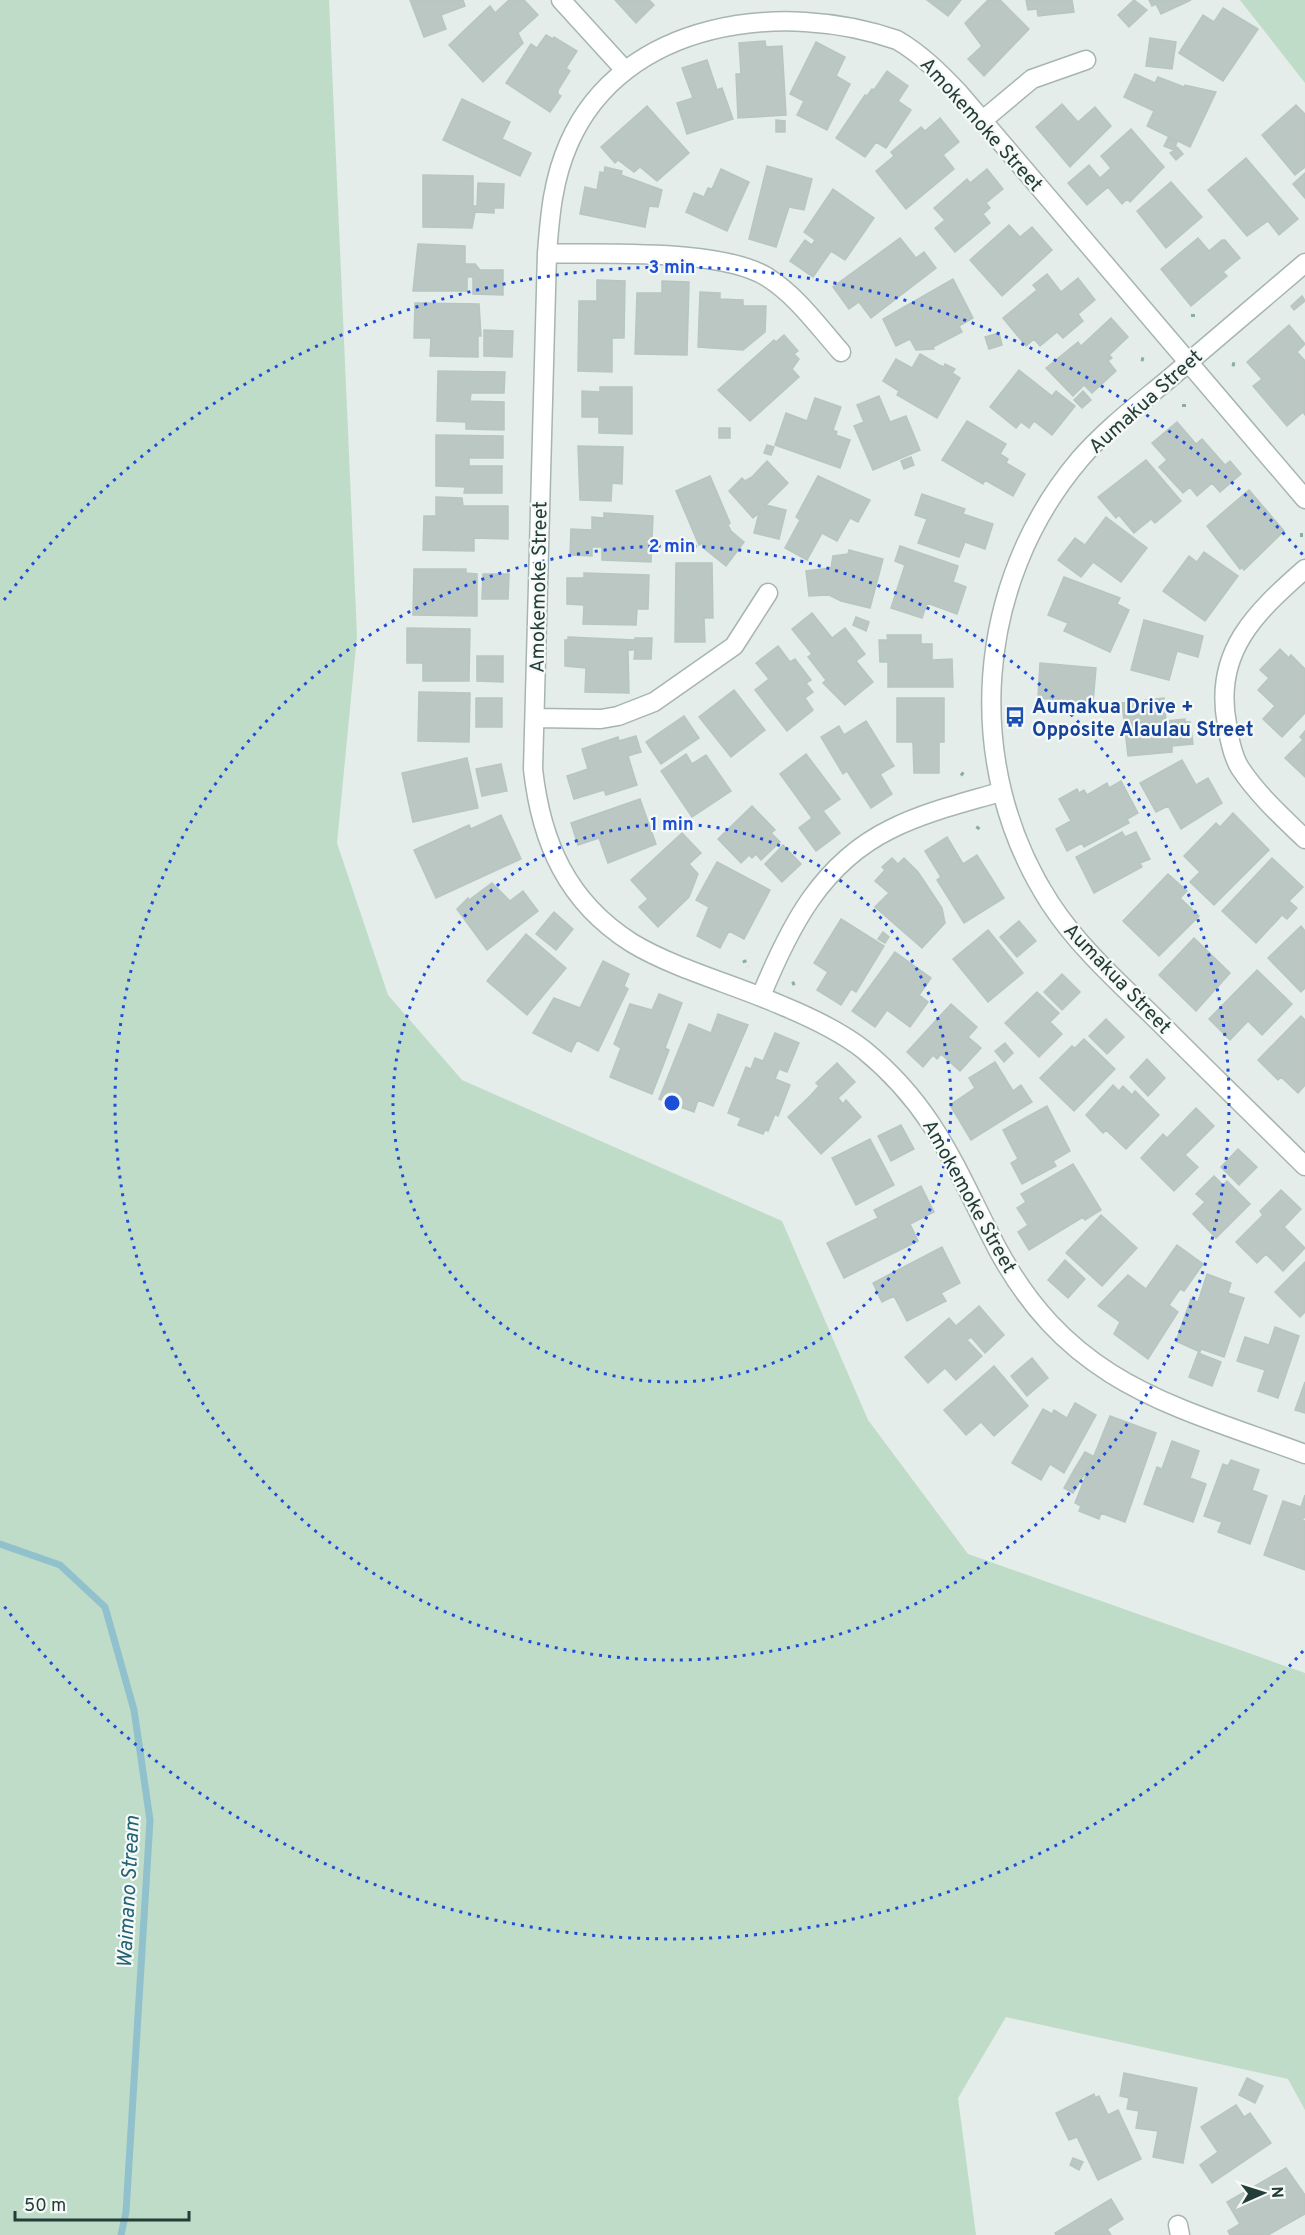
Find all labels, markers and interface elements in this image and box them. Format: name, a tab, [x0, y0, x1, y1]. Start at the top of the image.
street label: Amokemoke Street	[913, 53, 1048, 198]
text: 3 min	[649, 257, 695, 280]
street label: Aumakua Street	[1084, 344, 1209, 460]
street label: Amokemoke Street	[526, 501, 554, 673]
text: 2 min	[648, 536, 696, 559]
place label: Aumakua Drive + Opposite Alaulau Street	[1032, 695, 1254, 744]
bus stop icon: Aumakua Drive + Opposite Alaulau Street	[1003, 705, 1027, 729]
text: 1 min	[650, 814, 694, 837]
street label: Aumakua Street	[1057, 918, 1176, 1040]
centre of rings	[662, 1093, 682, 1113]
street label: Amokemoke Street	[915, 1115, 1021, 1278]
water label: Waimano Stream	[112, 1814, 147, 1969]
north arrow	[1233, 2163, 1293, 2223]
scale bar	[15, 2184, 189, 2222]
text: N	[1266, 2186, 1286, 2199]
text: 50 m	[24, 2195, 66, 2218]

